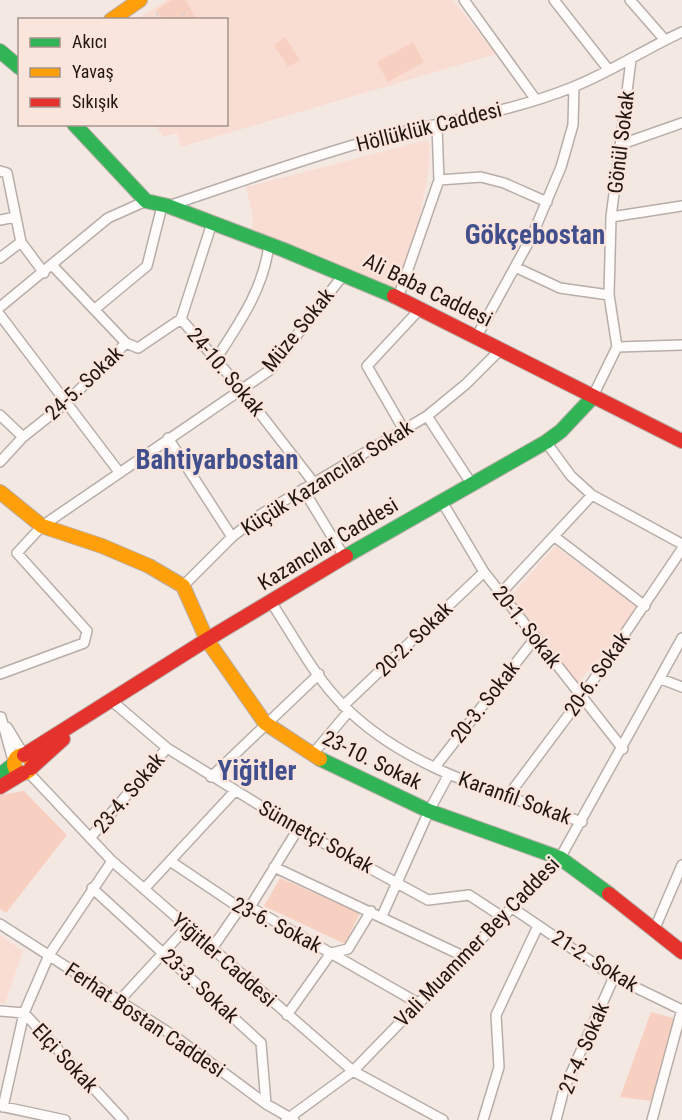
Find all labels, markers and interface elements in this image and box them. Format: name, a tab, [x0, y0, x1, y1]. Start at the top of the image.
legend	[18, 18, 228, 126]
text: Akıcı	[72, 31, 107, 52]
text: Yavaş	[72, 61, 114, 82]
street label: Gönül Sokak	[603, 89, 639, 195]
text: Sıkışık	[72, 91, 118, 112]
street label: Höllüklük Caddesi	[354, 97, 504, 157]
district label: Gökçebostan	[465, 219, 605, 251]
street label: Ali Baba Caddesi	[360, 248, 496, 332]
street label: Müze Sokak	[257, 283, 339, 376]
street label: 24-10. Sokak	[182, 323, 270, 421]
street label: 24-5. Sokak	[40, 341, 128, 425]
street label: Küçük Kazancılar Sokak	[237, 415, 418, 541]
district label: Bahtiyarbostan	[135, 444, 299, 476]
street label: Kazancılar Caddesi	[254, 493, 402, 595]
street label: 20-1. Sokak	[488, 581, 567, 673]
street label: 20-2. Sokak	[371, 596, 458, 681]
street label: 20-6. Sokak	[559, 627, 635, 721]
street label: 20-3. Sokak	[446, 656, 525, 748]
street label: 23-10. Sokak	[318, 726, 426, 795]
street label: 23-4. Sokak	[89, 748, 170, 838]
district label: Yiğitler	[218, 755, 296, 787]
street label: Karanfil Sokak	[455, 767, 575, 830]
street label: Sünnetçi Sokak	[255, 796, 378, 879]
street label: Vali Muammer Bey Caddesi	[390, 852, 564, 1032]
street label: 23-6. Sokak	[228, 892, 326, 958]
street label: Yiğitler Caddesi	[167, 908, 281, 1012]
street label: 21-2. Sokak	[547, 925, 643, 997]
street label: 23-3. Sokak	[156, 944, 244, 1028]
street label: Ferhat Bostan Caddesi	[61, 958, 229, 1082]
street label: 21-4. Sokak	[554, 998, 614, 1097]
street label: Elçi Sokak	[27, 1019, 103, 1098]

